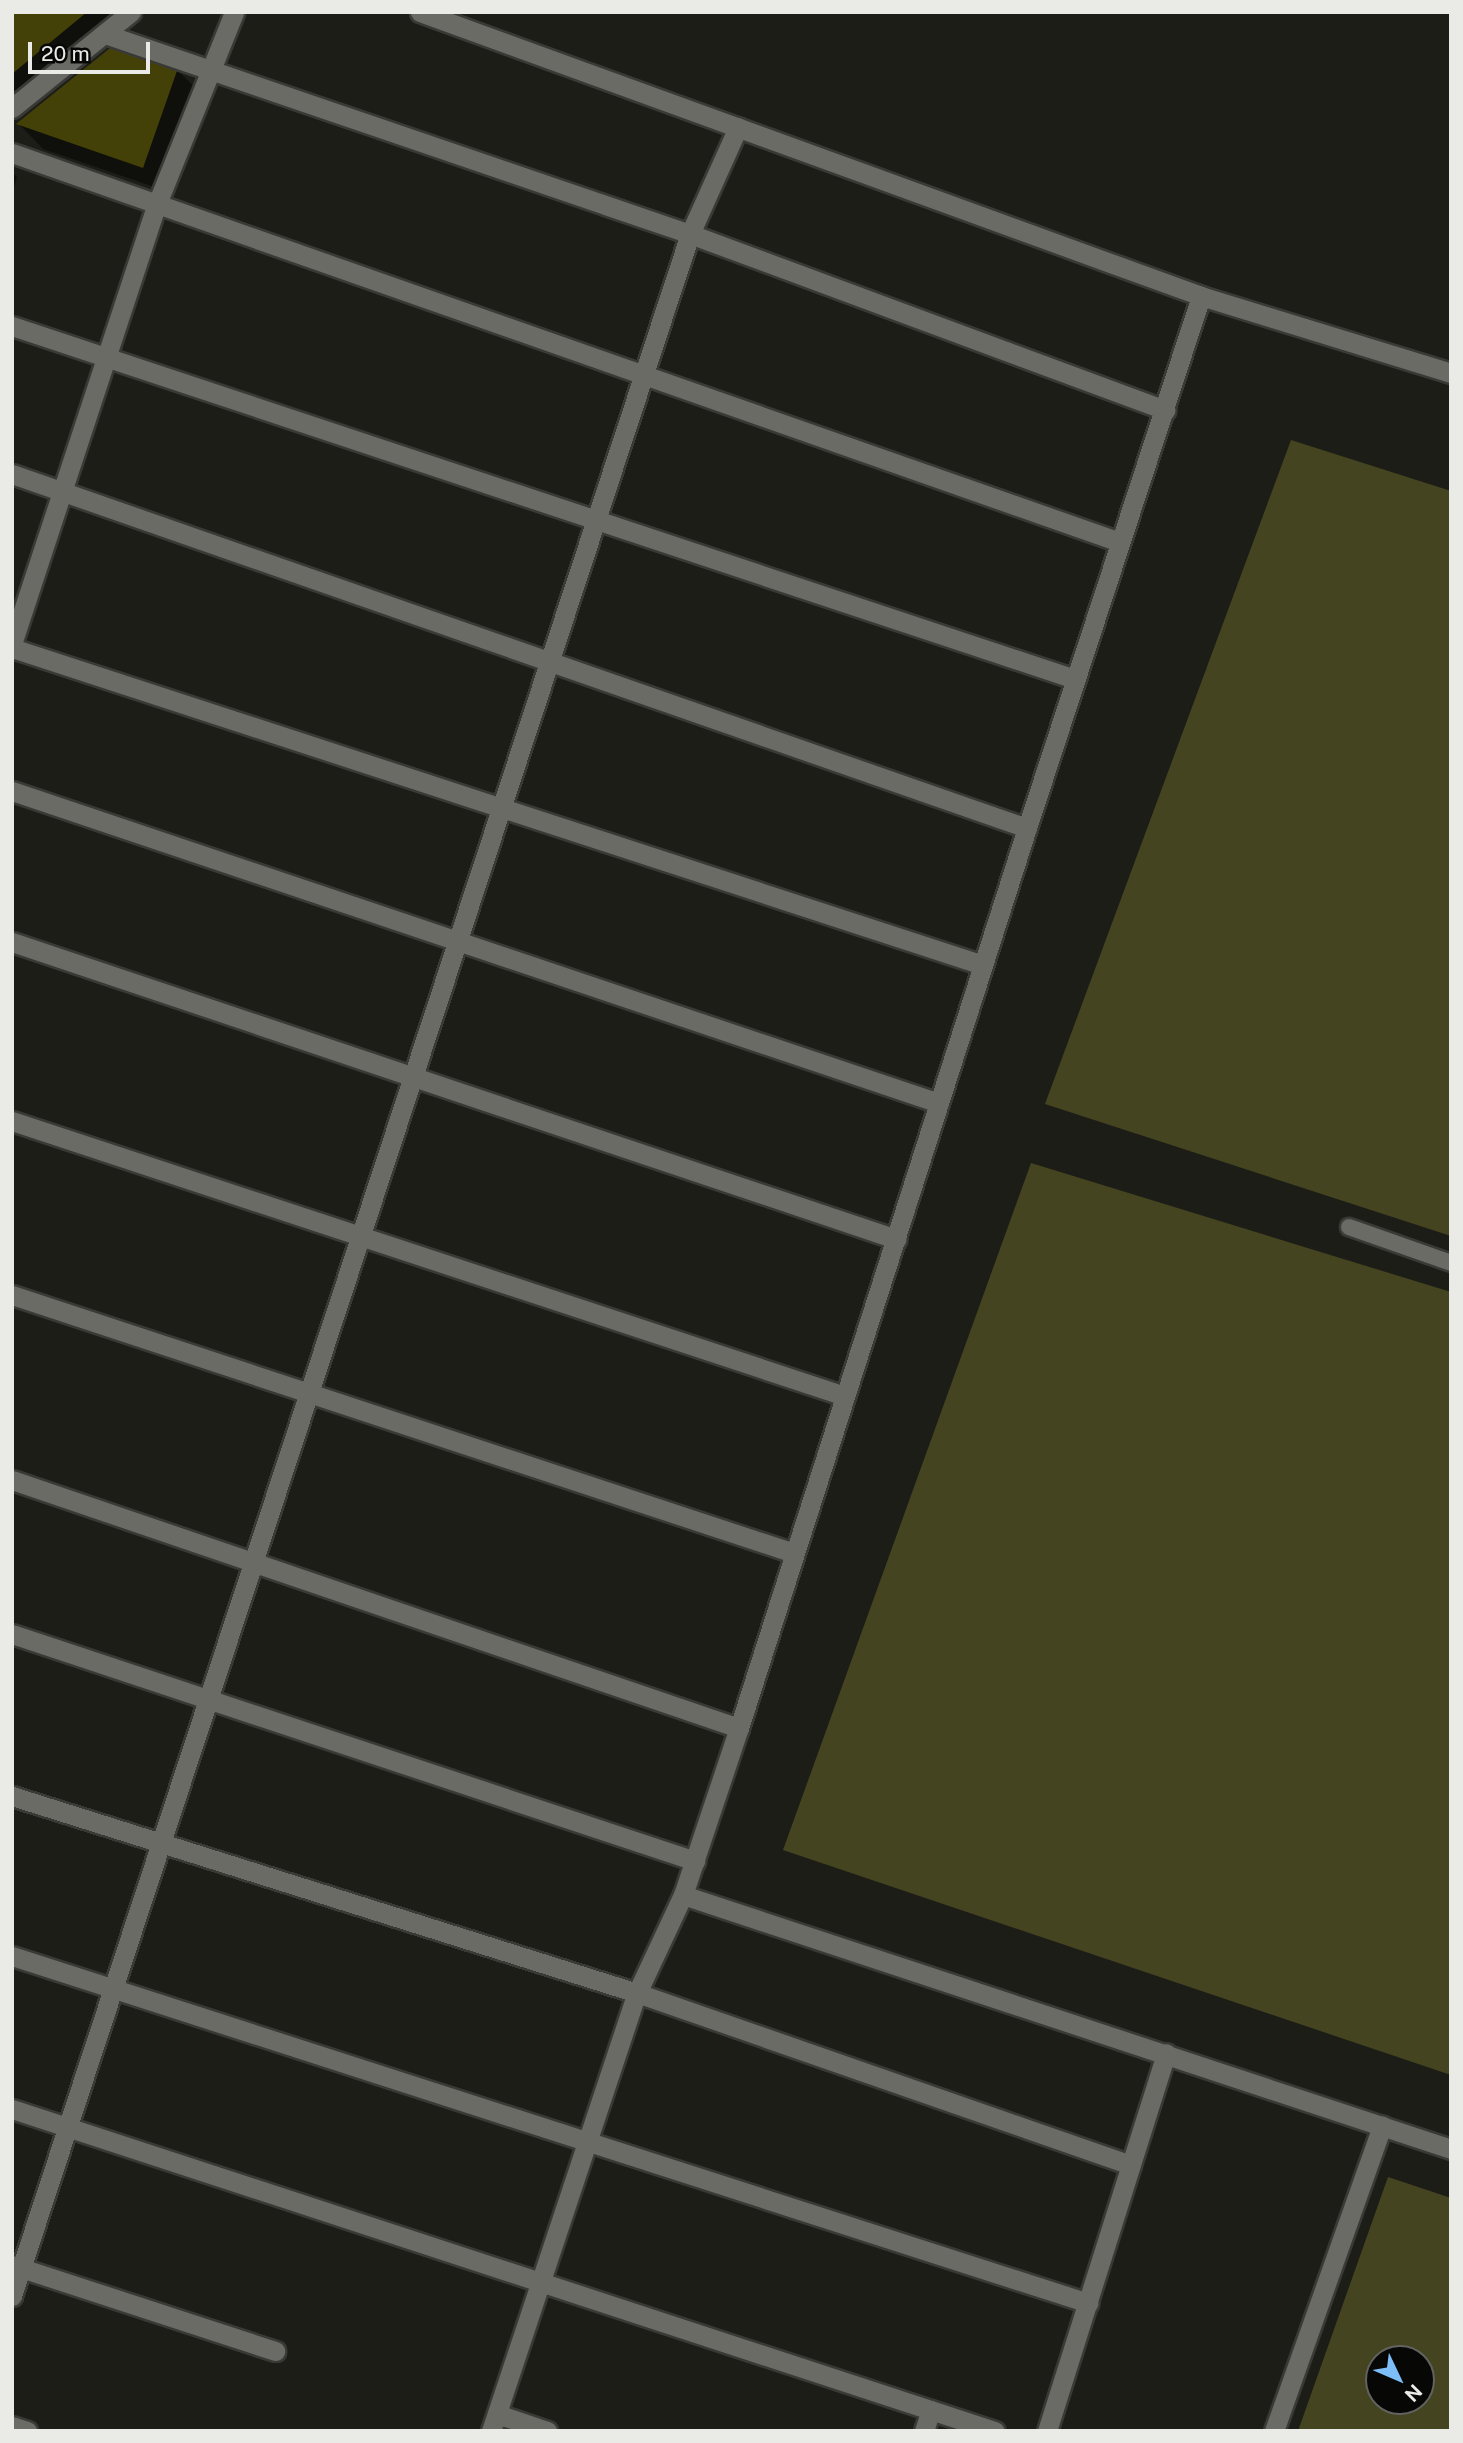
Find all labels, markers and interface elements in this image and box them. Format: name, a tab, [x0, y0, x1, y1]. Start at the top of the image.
scale bar	[32, 28, 154, 72]
text: 20 m	[41, 41, 90, 66]
north arrow	[1365, 2345, 1435, 2415]
text: N	[1401, 2380, 1427, 2406]

